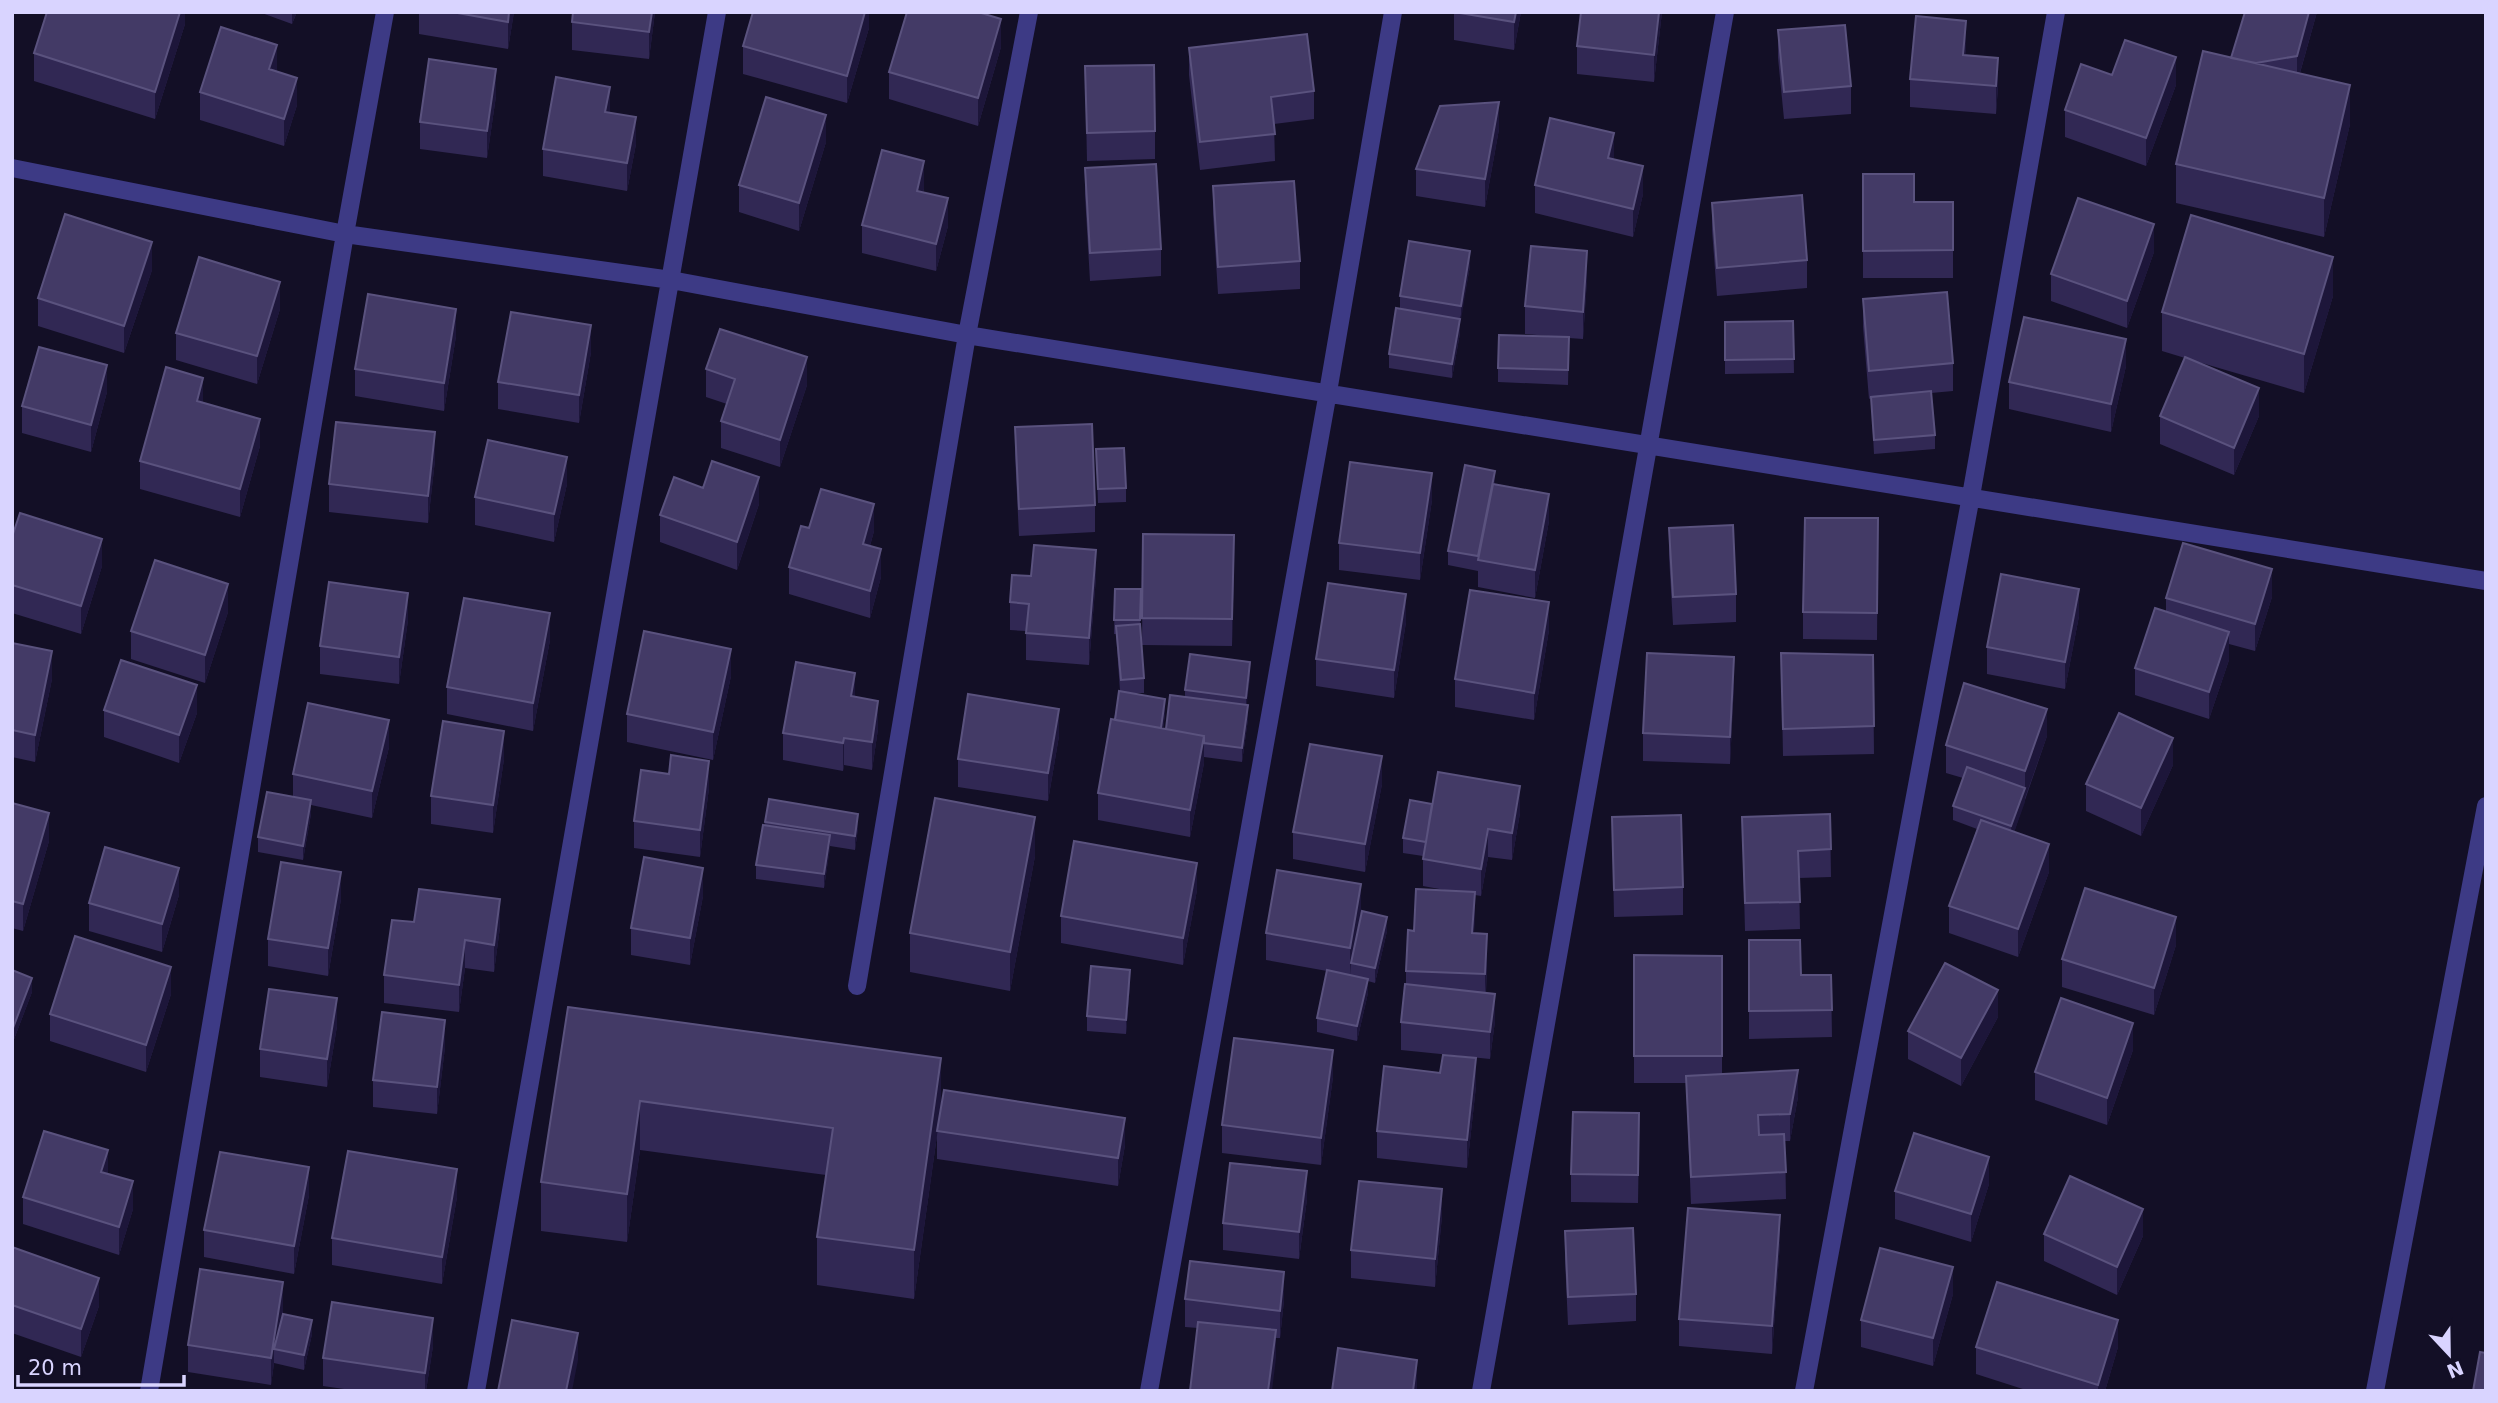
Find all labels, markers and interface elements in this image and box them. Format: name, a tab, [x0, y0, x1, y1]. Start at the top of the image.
north arrow	[2414, 1319, 2484, 1389]
scale bar	[18, 1344, 184, 1388]
text: 20 m	[28, 1356, 82, 1380]
text: N	[2444, 1357, 2467, 1383]

